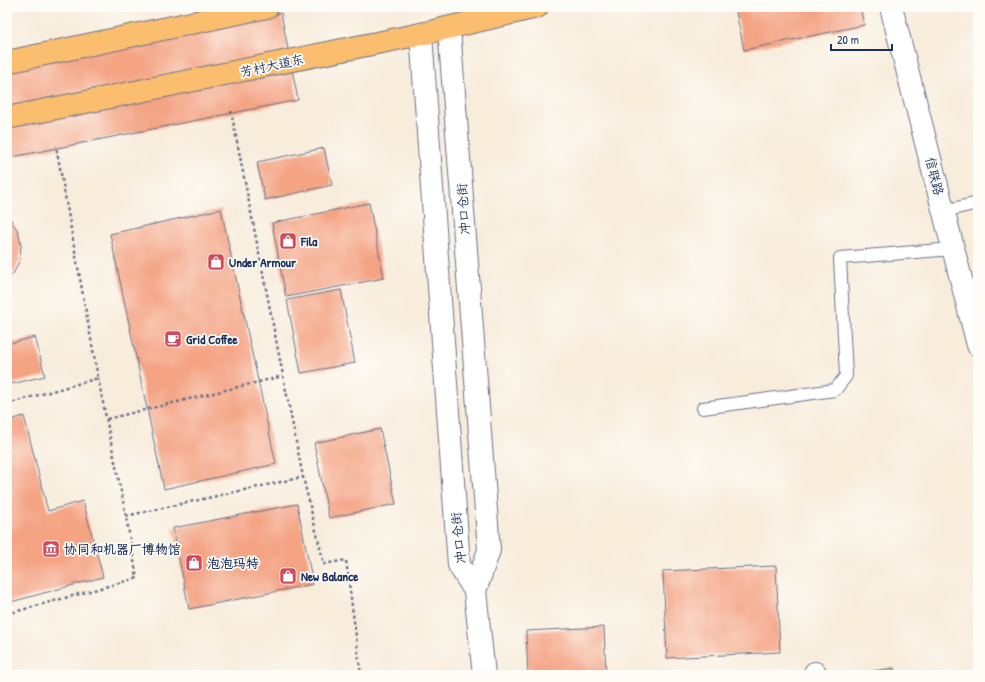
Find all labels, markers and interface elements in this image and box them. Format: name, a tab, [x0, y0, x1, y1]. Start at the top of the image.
scale bar	[831, 26, 892, 52]
text: 20 m	[837, 31, 859, 48]
street label: 芳村大道东	[238, 49, 306, 81]
street label: 信联路	[922, 155, 948, 197]
street label: 冲口仓街	[452, 182, 474, 236]
shop icon: Fila	[278, 231, 298, 251]
place label: Fila	[300, 232, 318, 250]
shop icon: Under Armour	[206, 252, 226, 272]
place label: Under Armour	[229, 253, 297, 271]
cafe icon: Grid Coffee	[163, 329, 183, 349]
place label: Grid Coffee	[186, 330, 239, 348]
street label: 冲口仓街	[446, 511, 470, 565]
museum icon: 协同和机器厂博物馆	[41, 539, 61, 559]
place label: 协同和机器厂博物馆	[64, 540, 181, 558]
shop icon: 泡泡玛特	[184, 553, 204, 573]
place label: 泡泡玛特	[207, 554, 259, 572]
shop icon: New Balance	[278, 566, 298, 586]
place label: New Balance	[301, 567, 359, 585]

